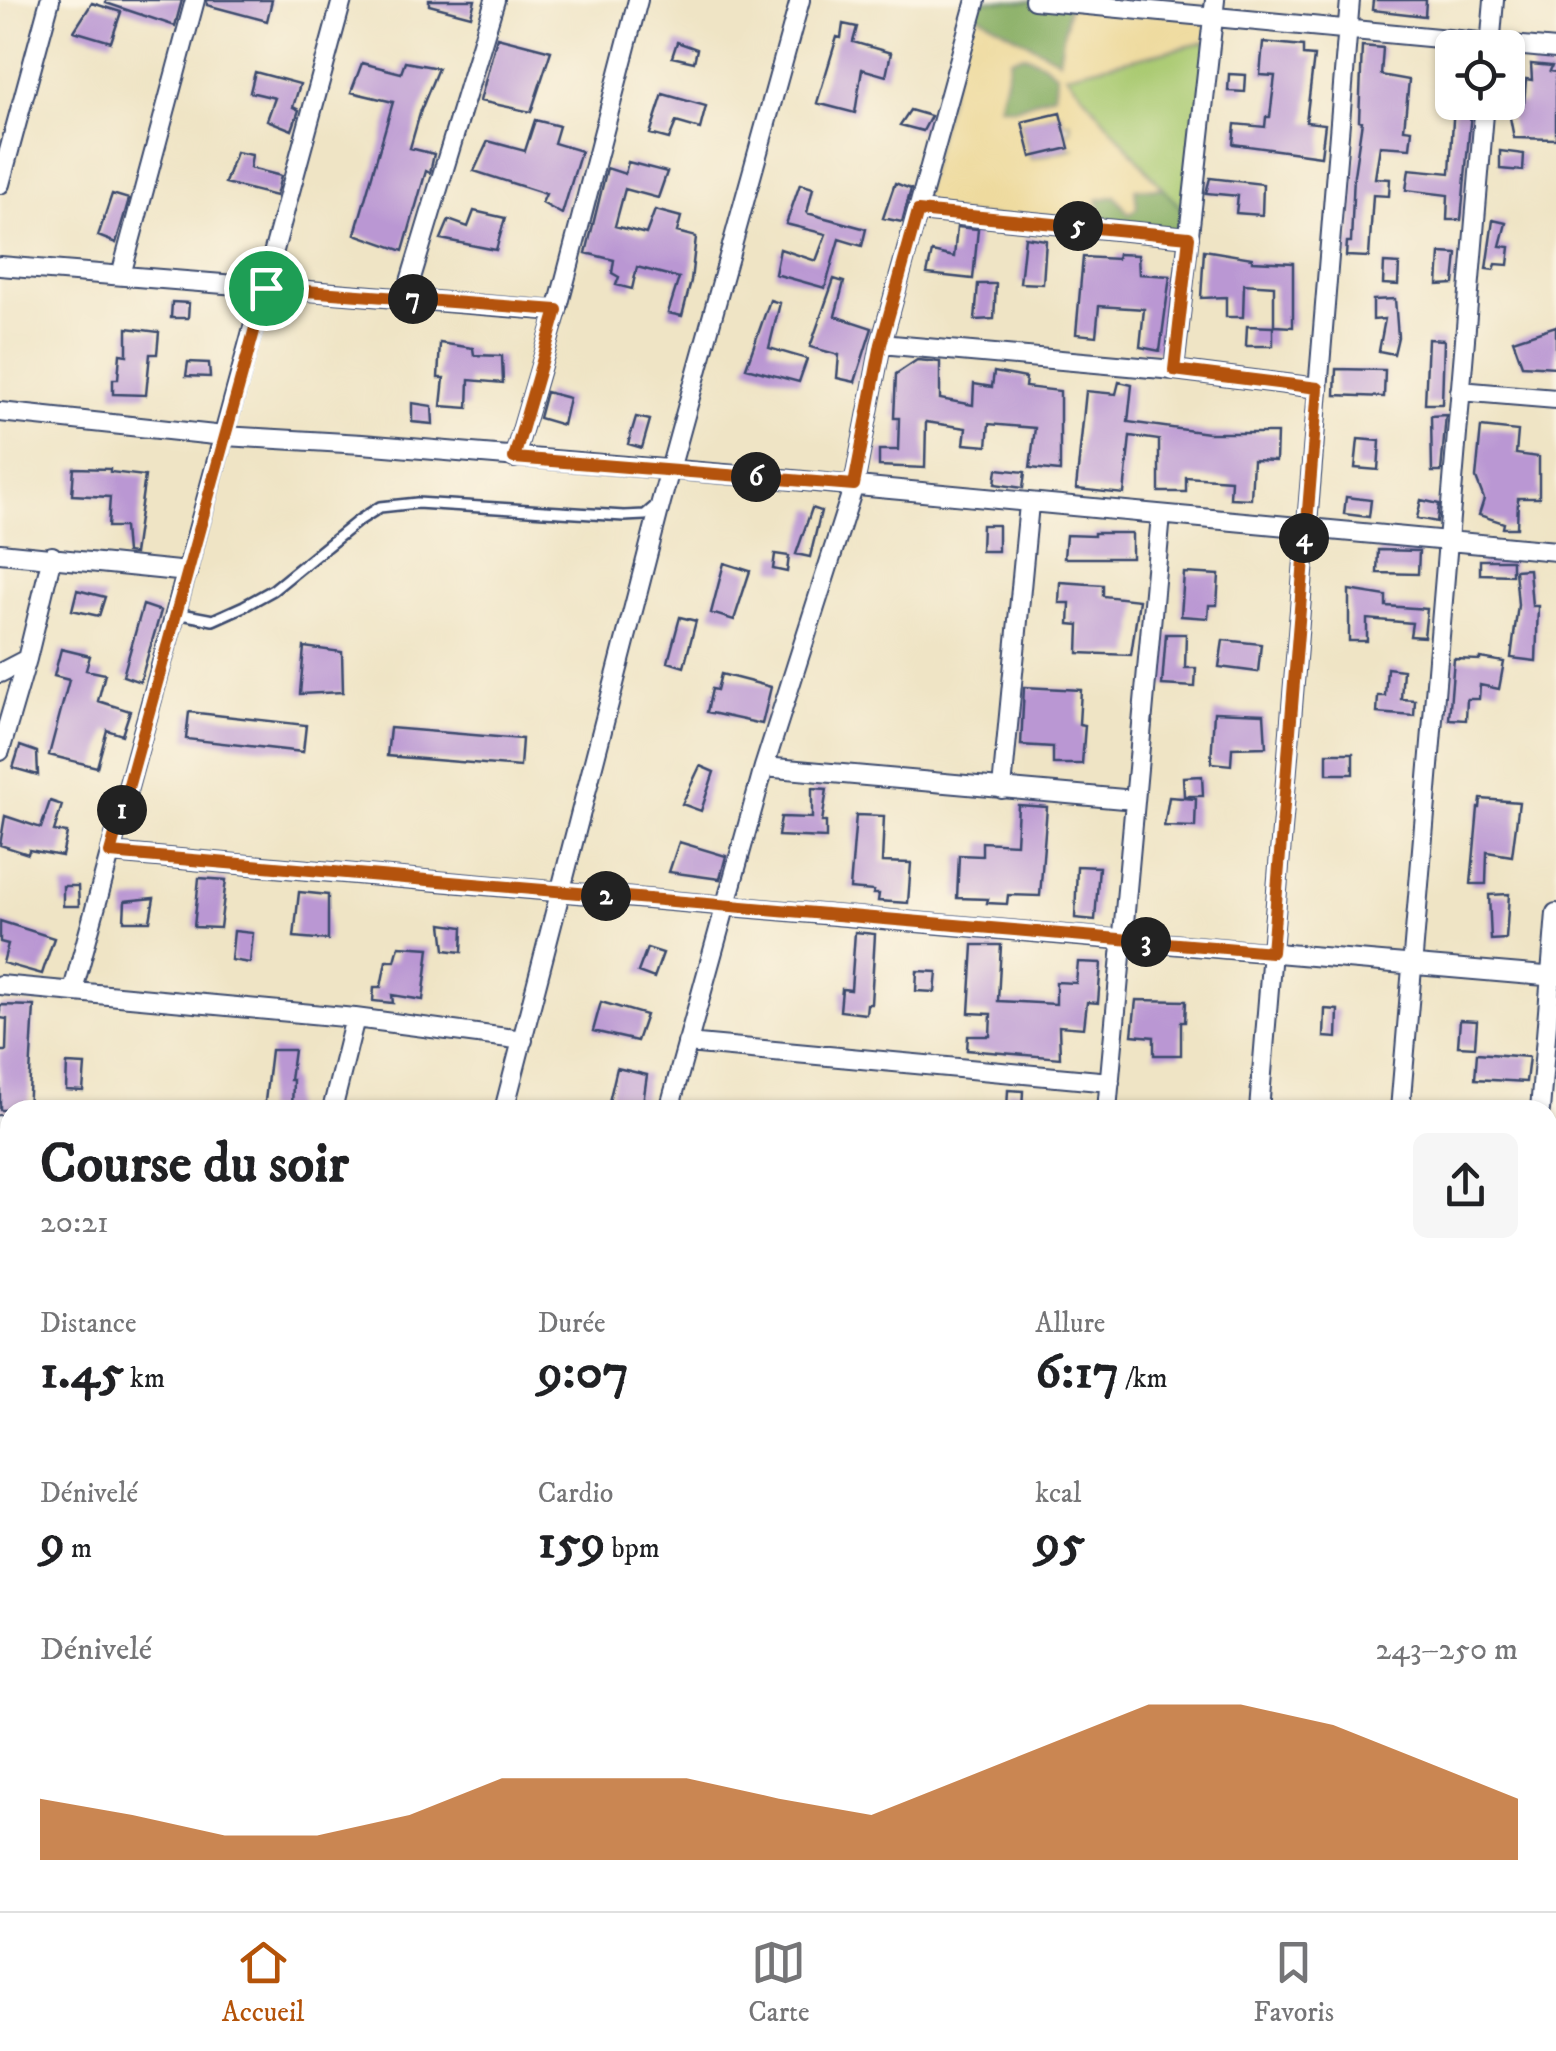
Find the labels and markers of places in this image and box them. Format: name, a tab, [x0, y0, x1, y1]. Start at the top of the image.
pin: 5	[1053, 201, 1103, 251]
pin	[224, 246, 309, 331]
pin: 7	[388, 274, 438, 324]
pin: 6	[731, 452, 781, 502]
pin: 4	[1279, 513, 1329, 563]
pin: 1	[97, 785, 147, 835]
pin: 2	[581, 871, 631, 921]
pin: 3	[1121, 917, 1171, 967]

